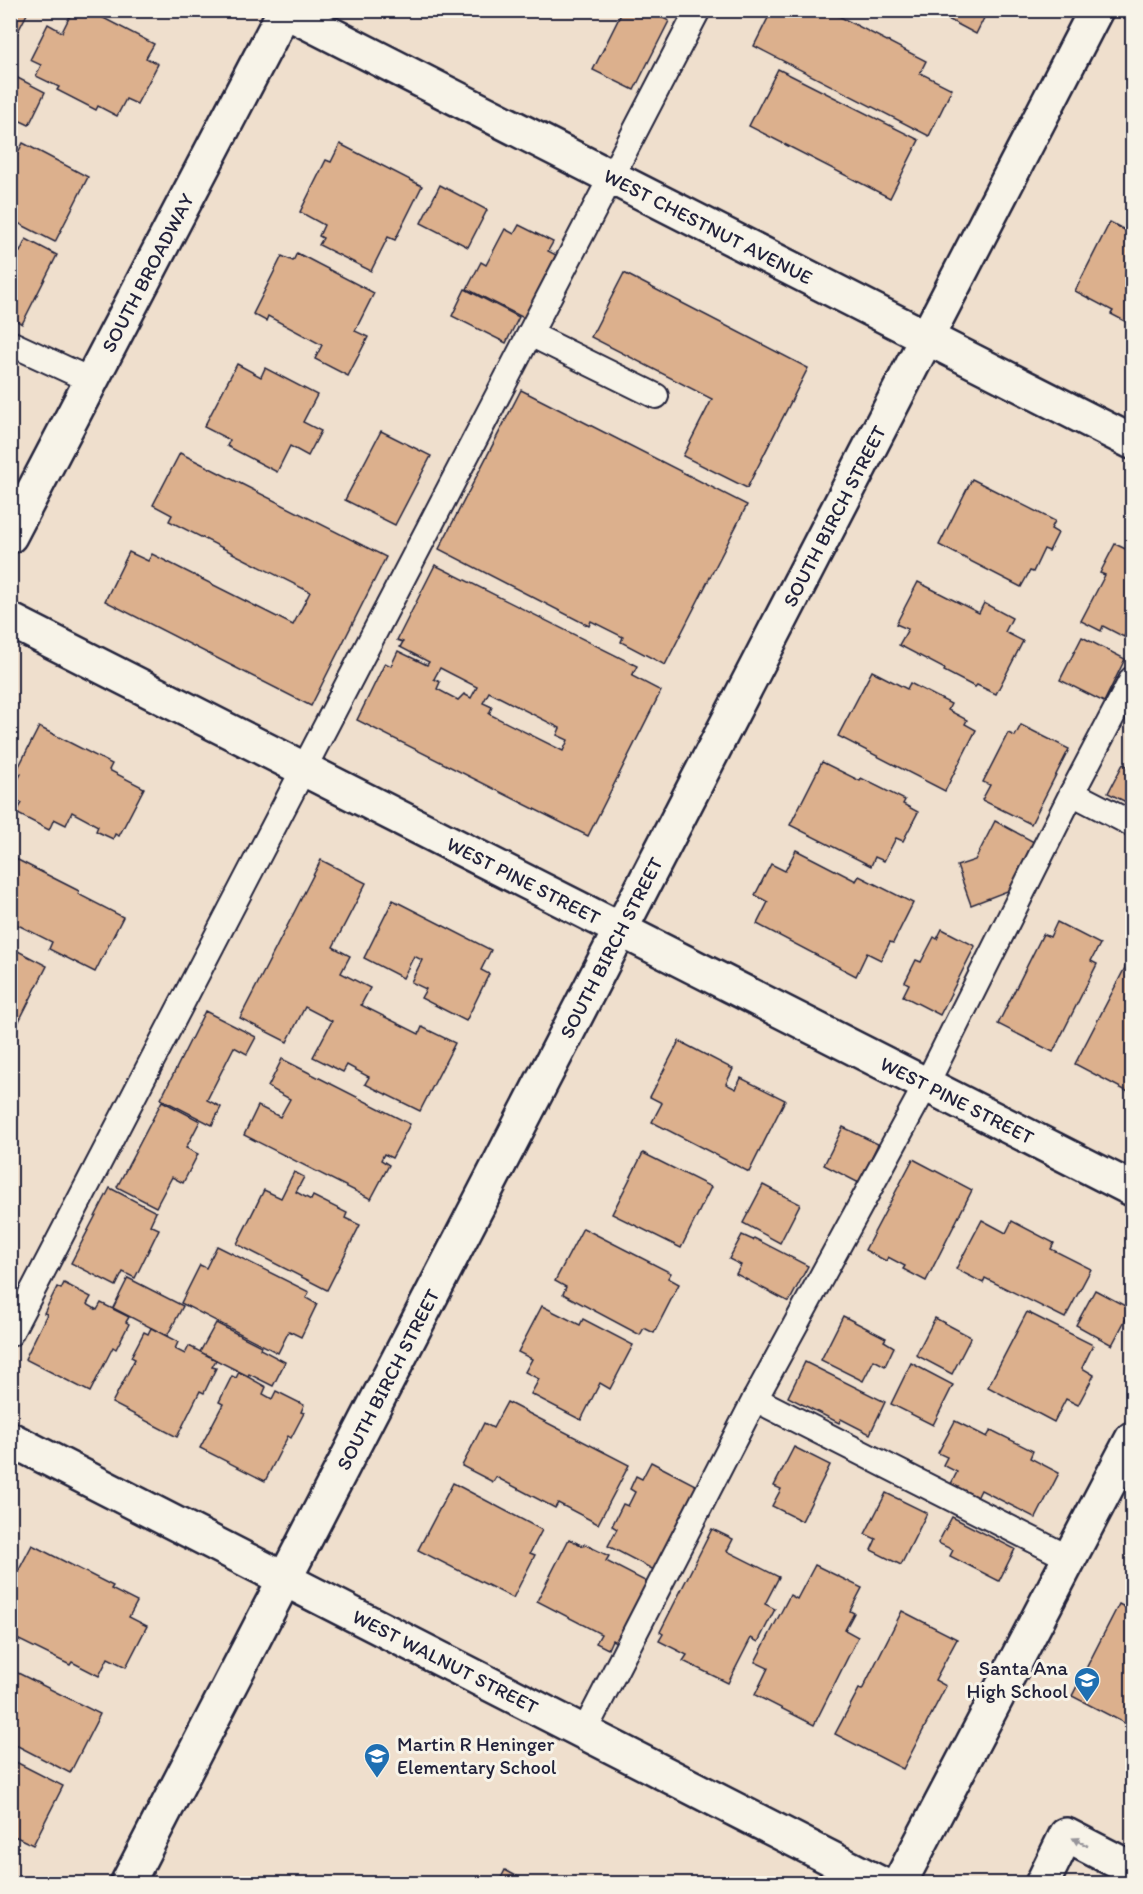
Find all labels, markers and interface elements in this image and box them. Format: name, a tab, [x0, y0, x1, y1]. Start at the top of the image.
street label: WEST CHESTNUT AVENUE	[600, 163, 816, 289]
street label: SOUTH BROADWAY	[96, 189, 199, 356]
street label: SOUTH BIRCH STREET	[778, 421, 891, 611]
street label: WEST PINE STREET	[443, 832, 605, 929]
street label: SOUTH BIRCH STREET	[554, 853, 668, 1042]
street label: WEST PINE STREET	[876, 1051, 1038, 1149]
street label: SOUTH BIRCH STREET	[331, 1285, 445, 1474]
street label: WEST WALNUT STREET	[348, 1604, 543, 1719]
place label: Santa Ana High School	[967, 1656, 1069, 1703]
school or university icon: Santa Ana High School	[1072, 1665, 1102, 1703]
place label: Martin R Heninger Elementary School	[397, 1732, 557, 1779]
school or university icon: Martin R Heninger Elementary School	[362, 1741, 392, 1779]
one-way arrow	[1072, 1838, 1089, 1847]

